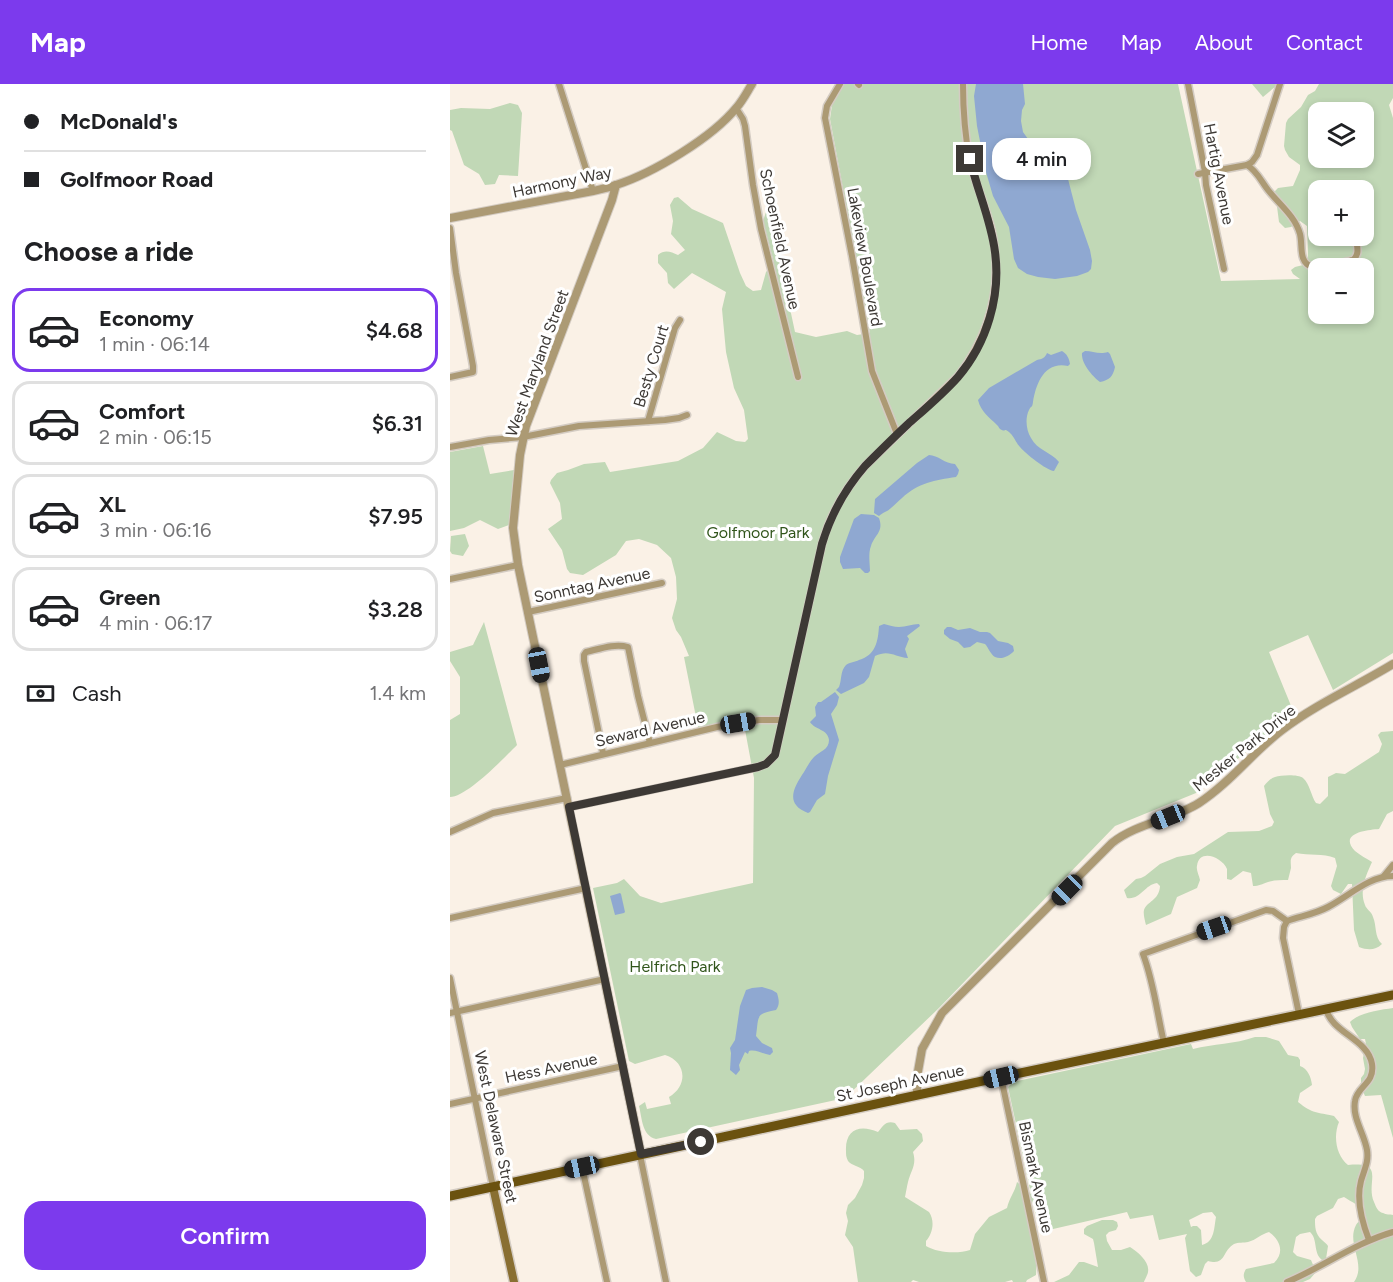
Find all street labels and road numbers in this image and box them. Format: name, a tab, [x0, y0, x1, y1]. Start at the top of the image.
street label: Hartig Avenue	[1200, 122, 1238, 227]
street label: Harmony Way	[511, 162, 614, 202]
street label: Schoenfield Avenue	[756, 167, 804, 311]
street label: Lakeview Boulevard	[843, 186, 887, 328]
street label: West Maryland Street	[502, 287, 572, 439]
street label: Besty Court	[629, 322, 673, 410]
street label: Sonntag Avenue	[532, 563, 652, 607]
street label: Mesker Park Drive	[1189, 701, 1299, 795]
street label: Seward Avenue	[593, 707, 707, 751]
street label: West Delaware Street	[471, 1049, 521, 1205]
street label: Hess Avenue	[503, 1049, 599, 1087]
street label: St Joseph Avenue	[834, 1060, 966, 1106]
street label: Bismark Avenue	[1015, 1119, 1057, 1235]

